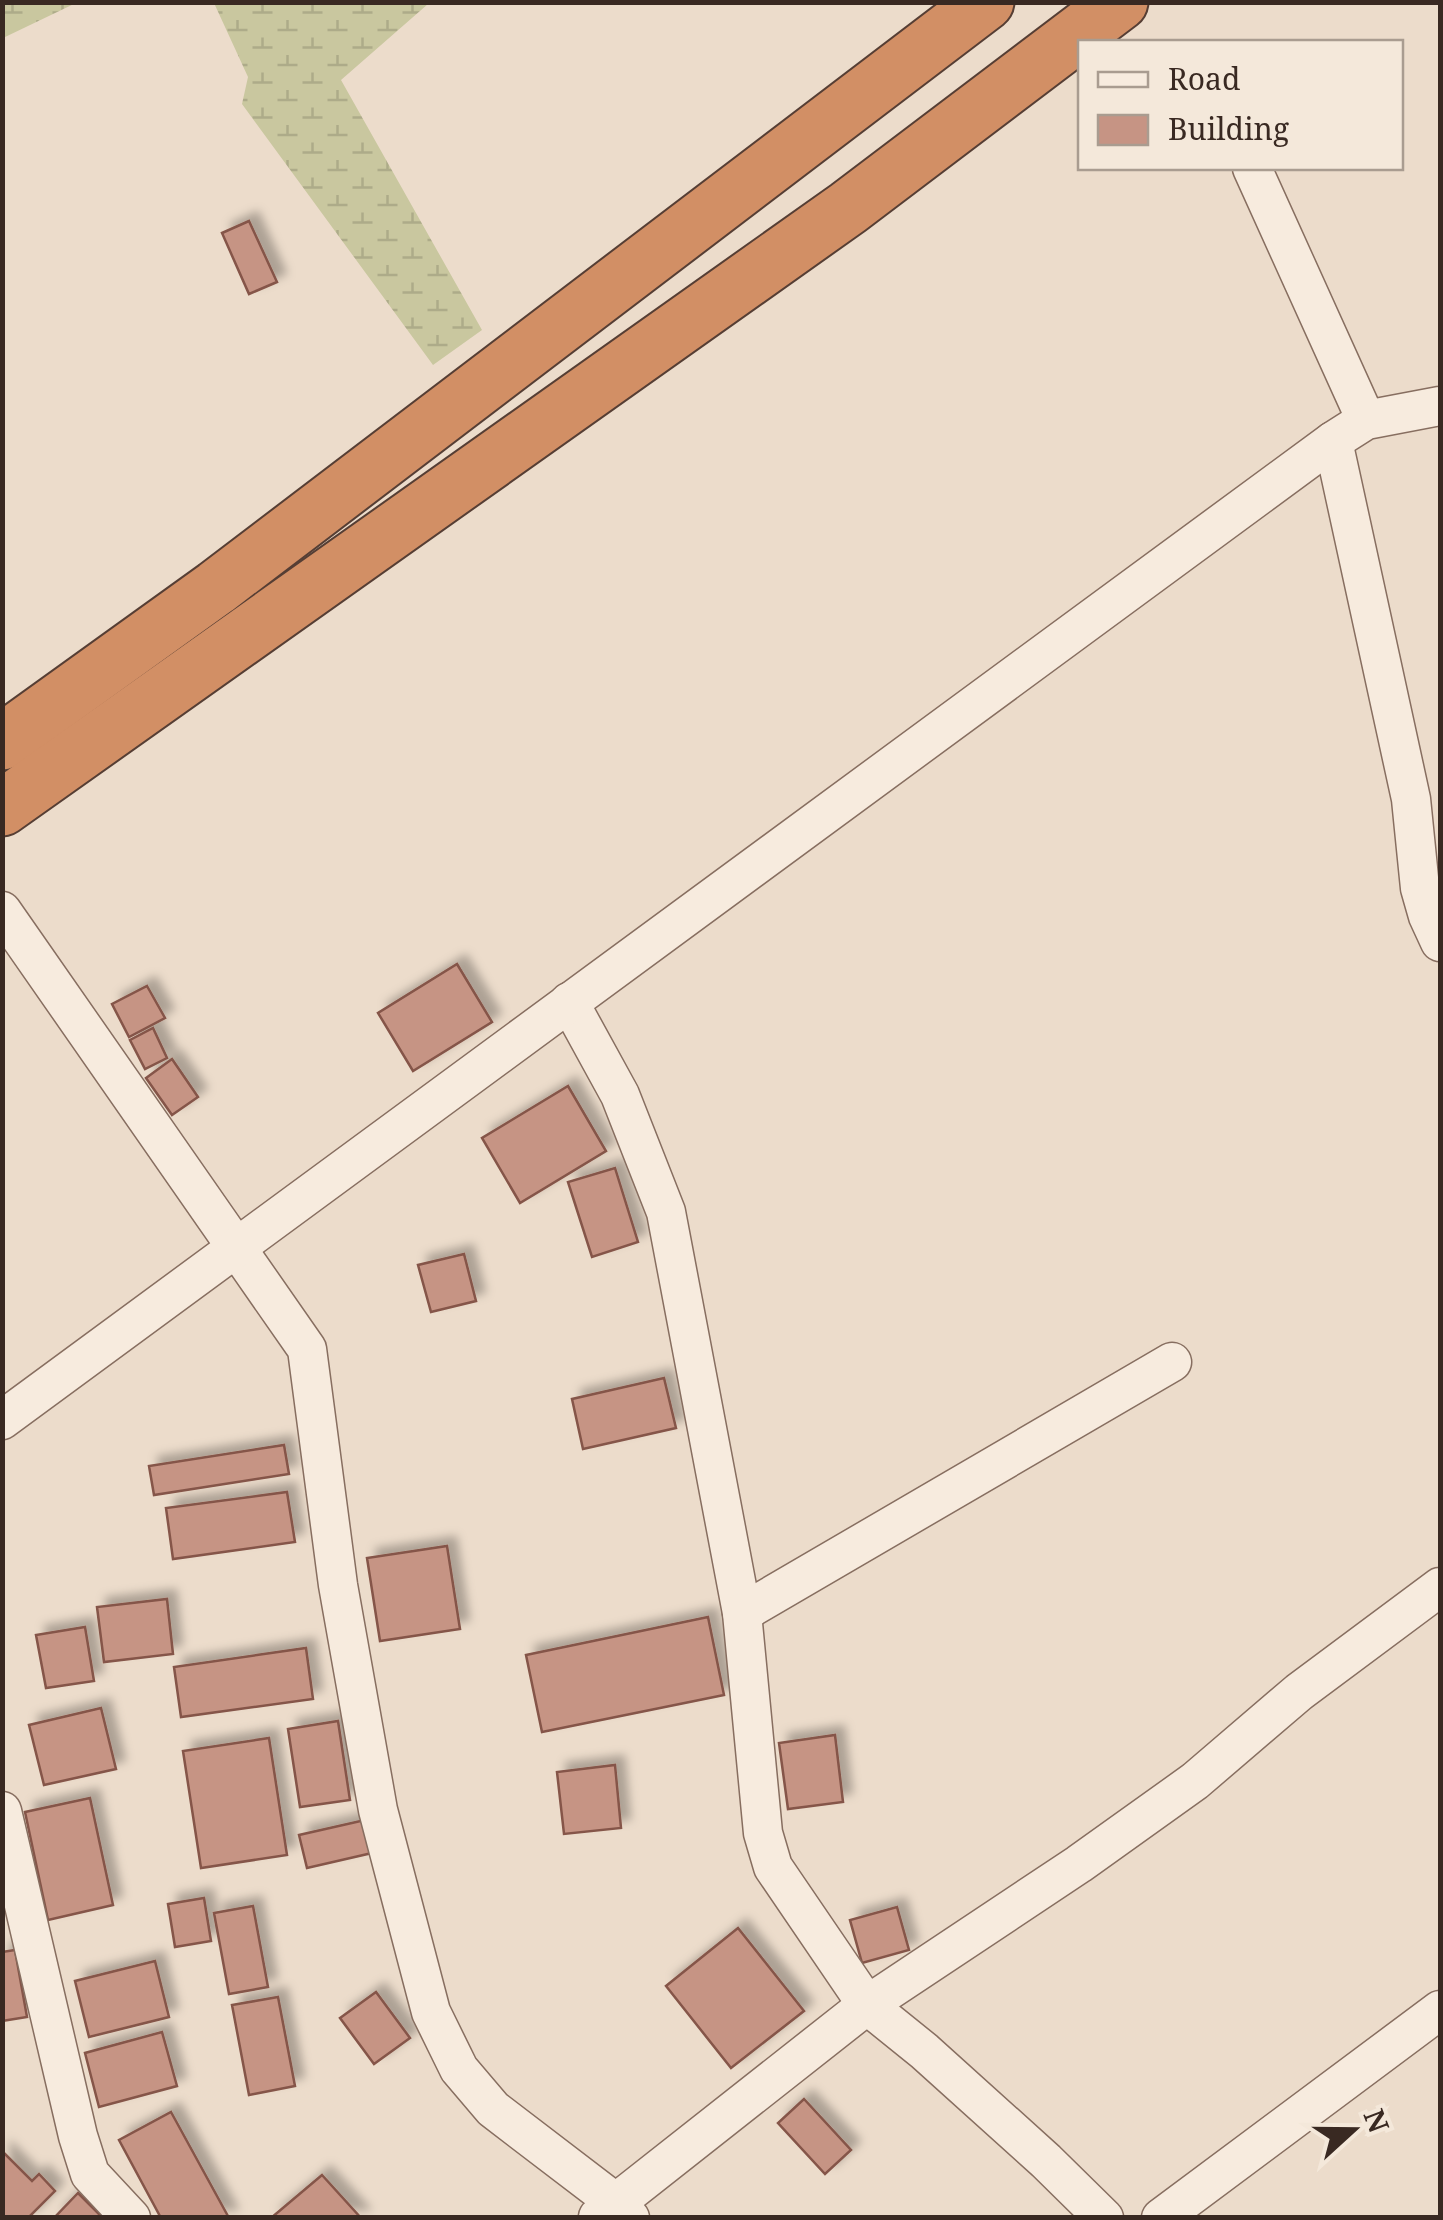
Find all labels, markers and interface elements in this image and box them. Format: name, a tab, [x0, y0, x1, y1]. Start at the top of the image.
legend	[1078, 40, 1403, 170]
text: Road	[1168, 58, 1240, 99]
text: Building	[1168, 108, 1289, 149]
north arrow	[1303, 2080, 1403, 2180]
text: N	[1356, 2104, 1399, 2138]

